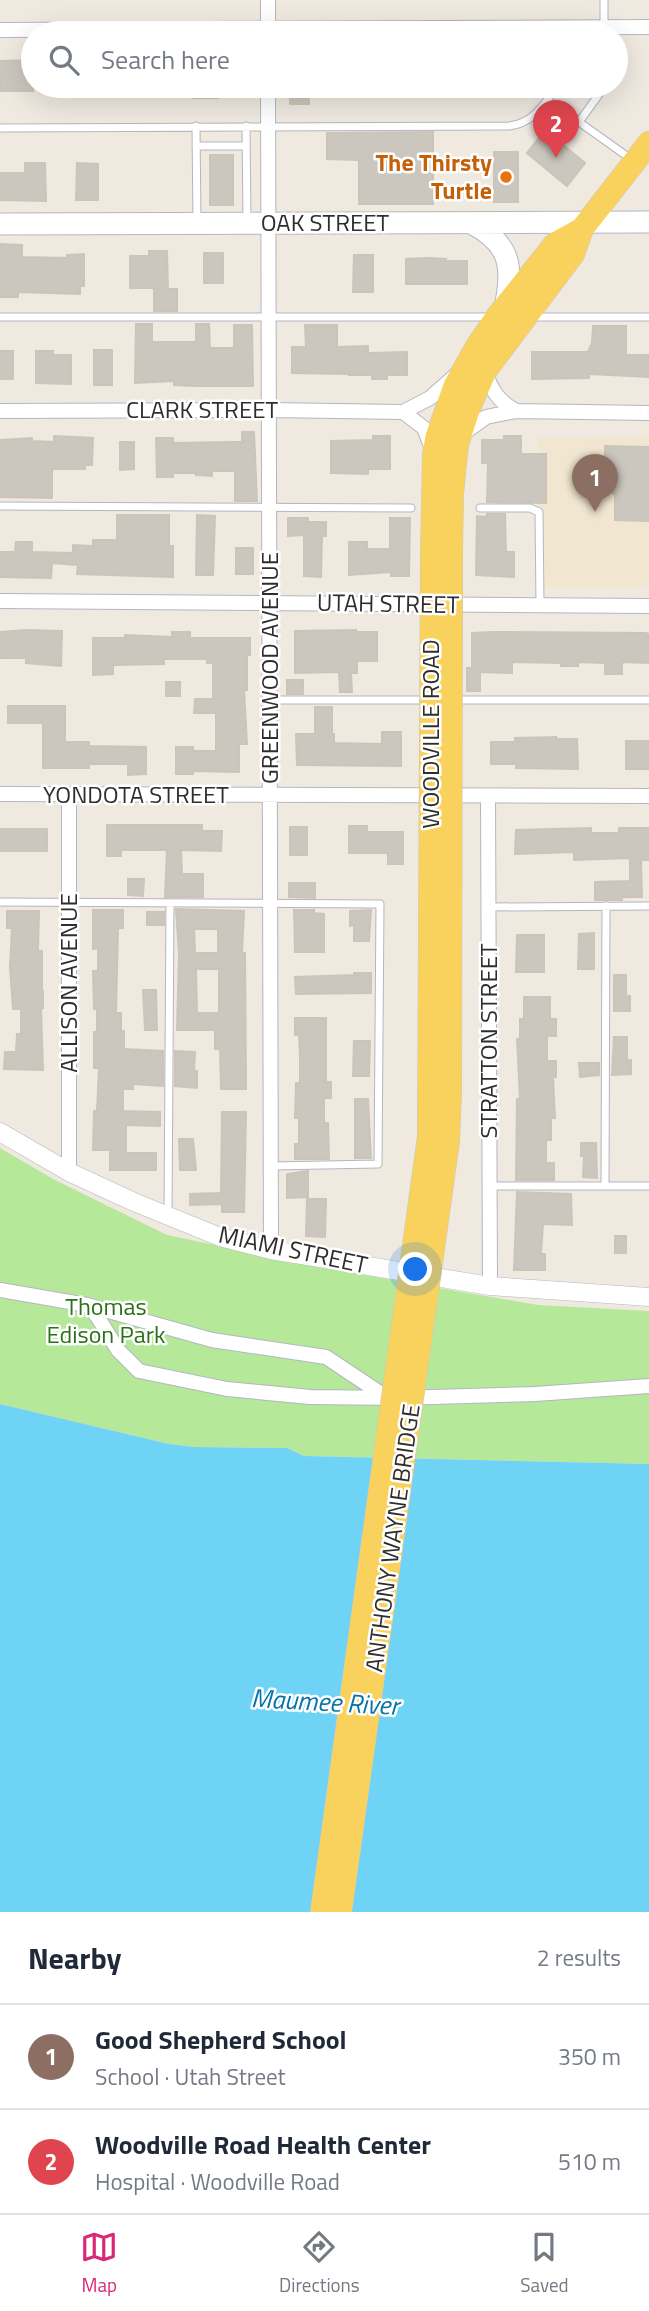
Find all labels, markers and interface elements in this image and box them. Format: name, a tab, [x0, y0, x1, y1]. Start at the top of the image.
search box	[21, 21, 628, 98]
text: Search here	[101, 40, 230, 79]
icon: search	[45, 41, 83, 79]
pin: 2	[533, 100, 579, 158]
place label: The Thirsty Turtle	[376, 144, 492, 208]
marker: The Thirsty Turtle	[498, 169, 514, 185]
street label: OAK STREET	[261, 204, 390, 240]
street label: CLARK STREET	[126, 391, 278, 427]
pin: 1	[572, 454, 618, 512]
street label: GREENWOOD AVENUE	[251, 552, 287, 784]
street label: UTAH STREET	[317, 584, 460, 622]
street label: WOODVILLE ROAD	[412, 639, 448, 829]
street label: YONDOTA STREET	[43, 776, 229, 812]
street label: ALLISON AVENUE	[50, 893, 86, 1073]
street label: STRATTON STREET	[470, 943, 506, 1139]
street label: MIAMI STREET	[215, 1216, 371, 1282]
your location	[398, 1252, 432, 1286]
park label: Thomas Edison Park	[47, 1288, 166, 1352]
street label: ANTHONY WAYNE BRIDGE	[355, 1402, 429, 1674]
water label: Maumee River	[250, 1678, 403, 1725]
text: Nearby	[28, 1935, 121, 1981]
text: 2 results	[537, 1940, 621, 1975]
text: Good Shepherd School	[95, 2020, 347, 2059]
text: 1	[45, 2039, 57, 2074]
text: 350 m	[558, 2039, 621, 2074]
text: School · Utah Street	[95, 2059, 286, 2094]
text: Woodville Road Health Center	[95, 2125, 431, 2164]
text: 2	[45, 2144, 57, 2179]
text: 510 m	[558, 2144, 621, 2179]
text: Hospital · Woodville Road	[95, 2164, 340, 2199]
tab: Map	[80, 2228, 118, 2299]
tab: Directions	[279, 2228, 360, 2299]
tab: Saved	[520, 2228, 569, 2299]

